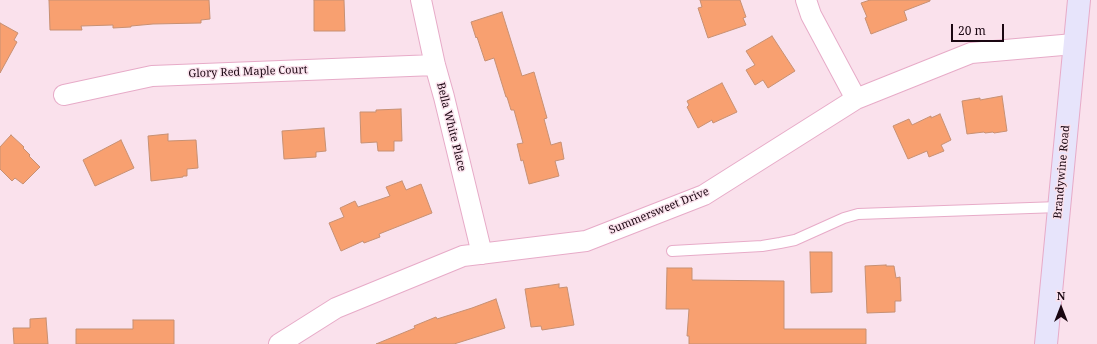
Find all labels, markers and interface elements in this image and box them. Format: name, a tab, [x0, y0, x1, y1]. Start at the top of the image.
scale bar	[953, 16, 1006, 42]
text: 20 m	[958, 22, 986, 39]
street label: Glory Red Maple Court	[188, 63, 308, 81]
street label: Bella White Place	[434, 81, 468, 173]
street label: Brandywine Road	[1051, 125, 1073, 219]
street label: Summersweet Drive	[607, 185, 711, 237]
north arrow	[1041, 288, 1081, 328]
text: N	[1057, 288, 1065, 303]

